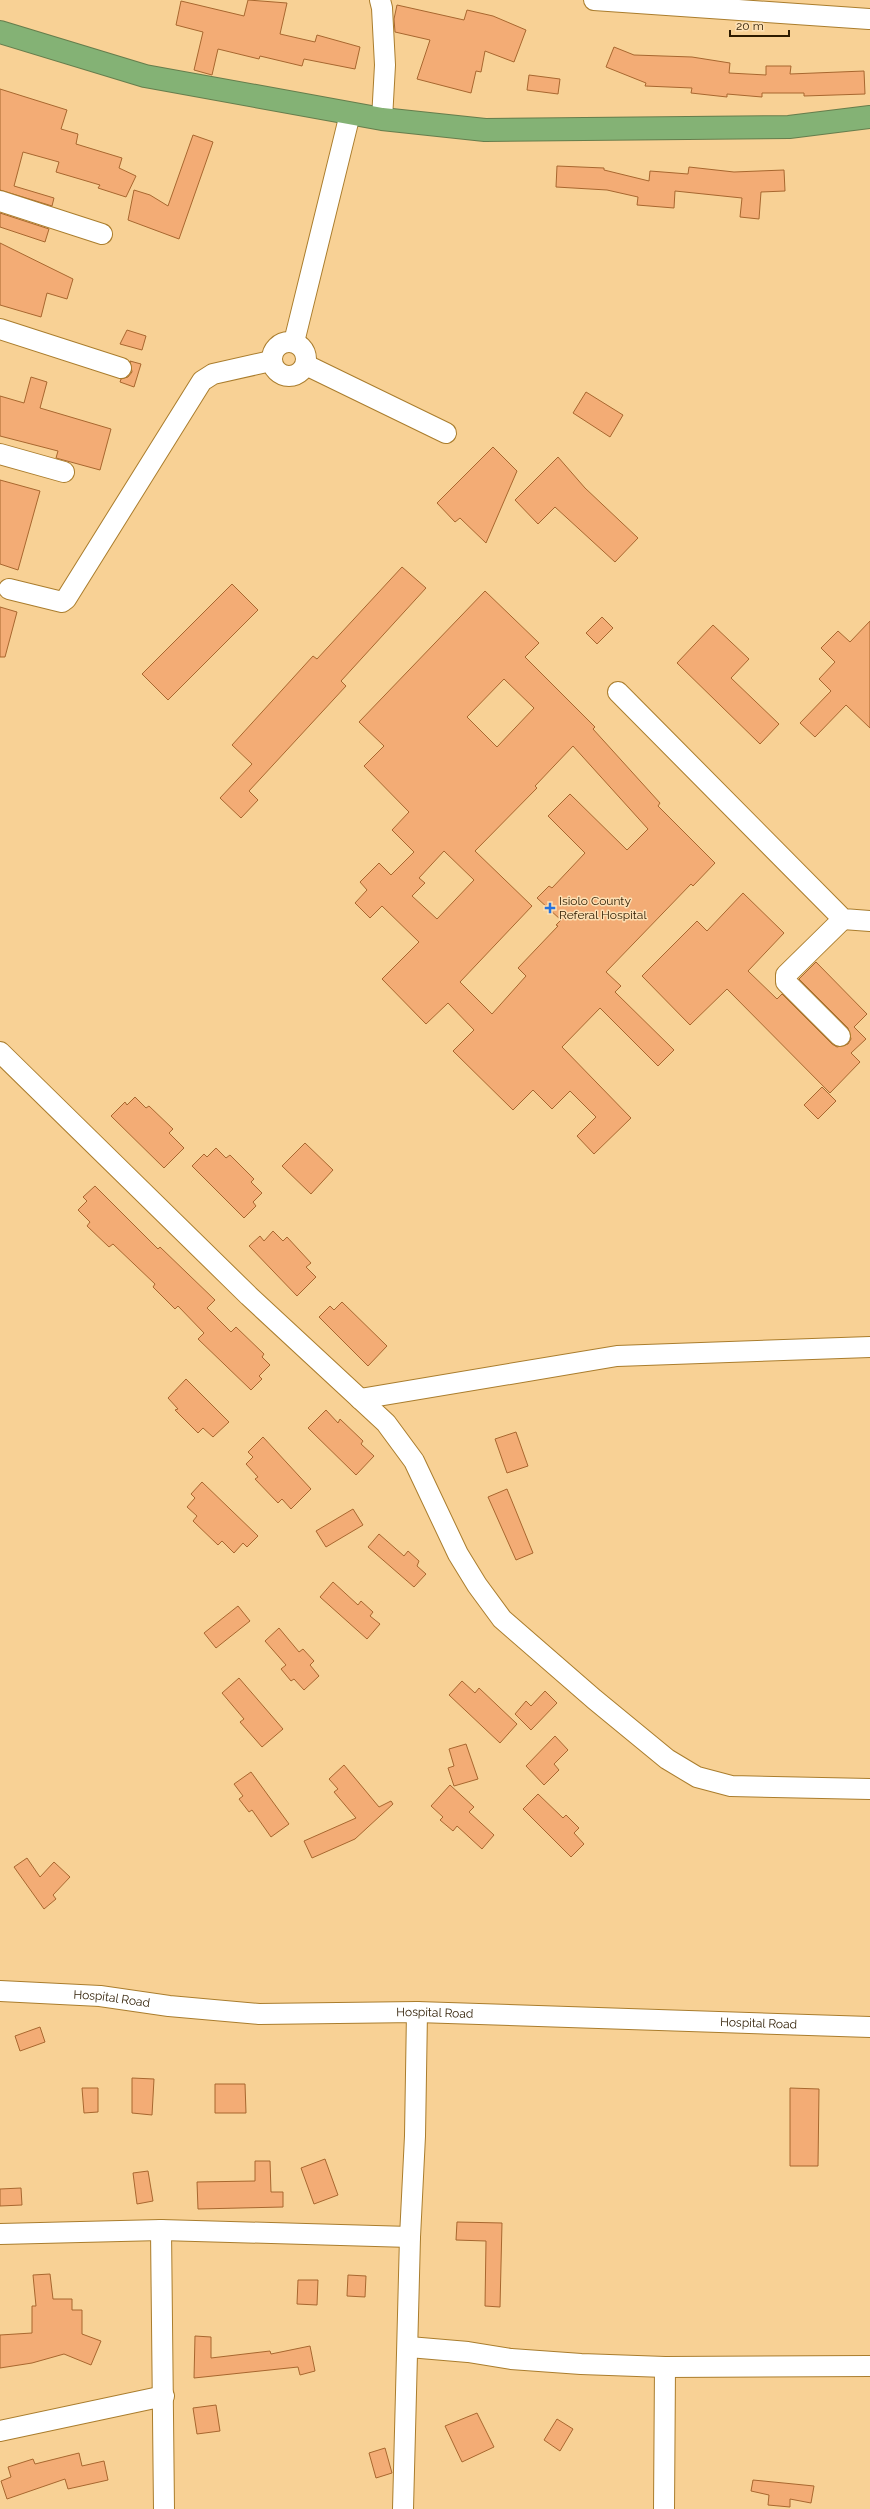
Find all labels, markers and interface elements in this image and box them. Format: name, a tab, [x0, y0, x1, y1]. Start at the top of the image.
scale bar	[730, 12, 789, 38]
text: 20 m	[736, 19, 764, 33]
place label: Isiolo County Referal Hospital	[559, 894, 647, 922]
marker: Isiolo County Referal Hospital	[544, 902, 556, 914]
street label: Hospital Road	[73, 1988, 151, 2010]
street label: Hospital Road	[396, 2005, 474, 2021]
street label: Hospital Road	[720, 2015, 797, 2032]

